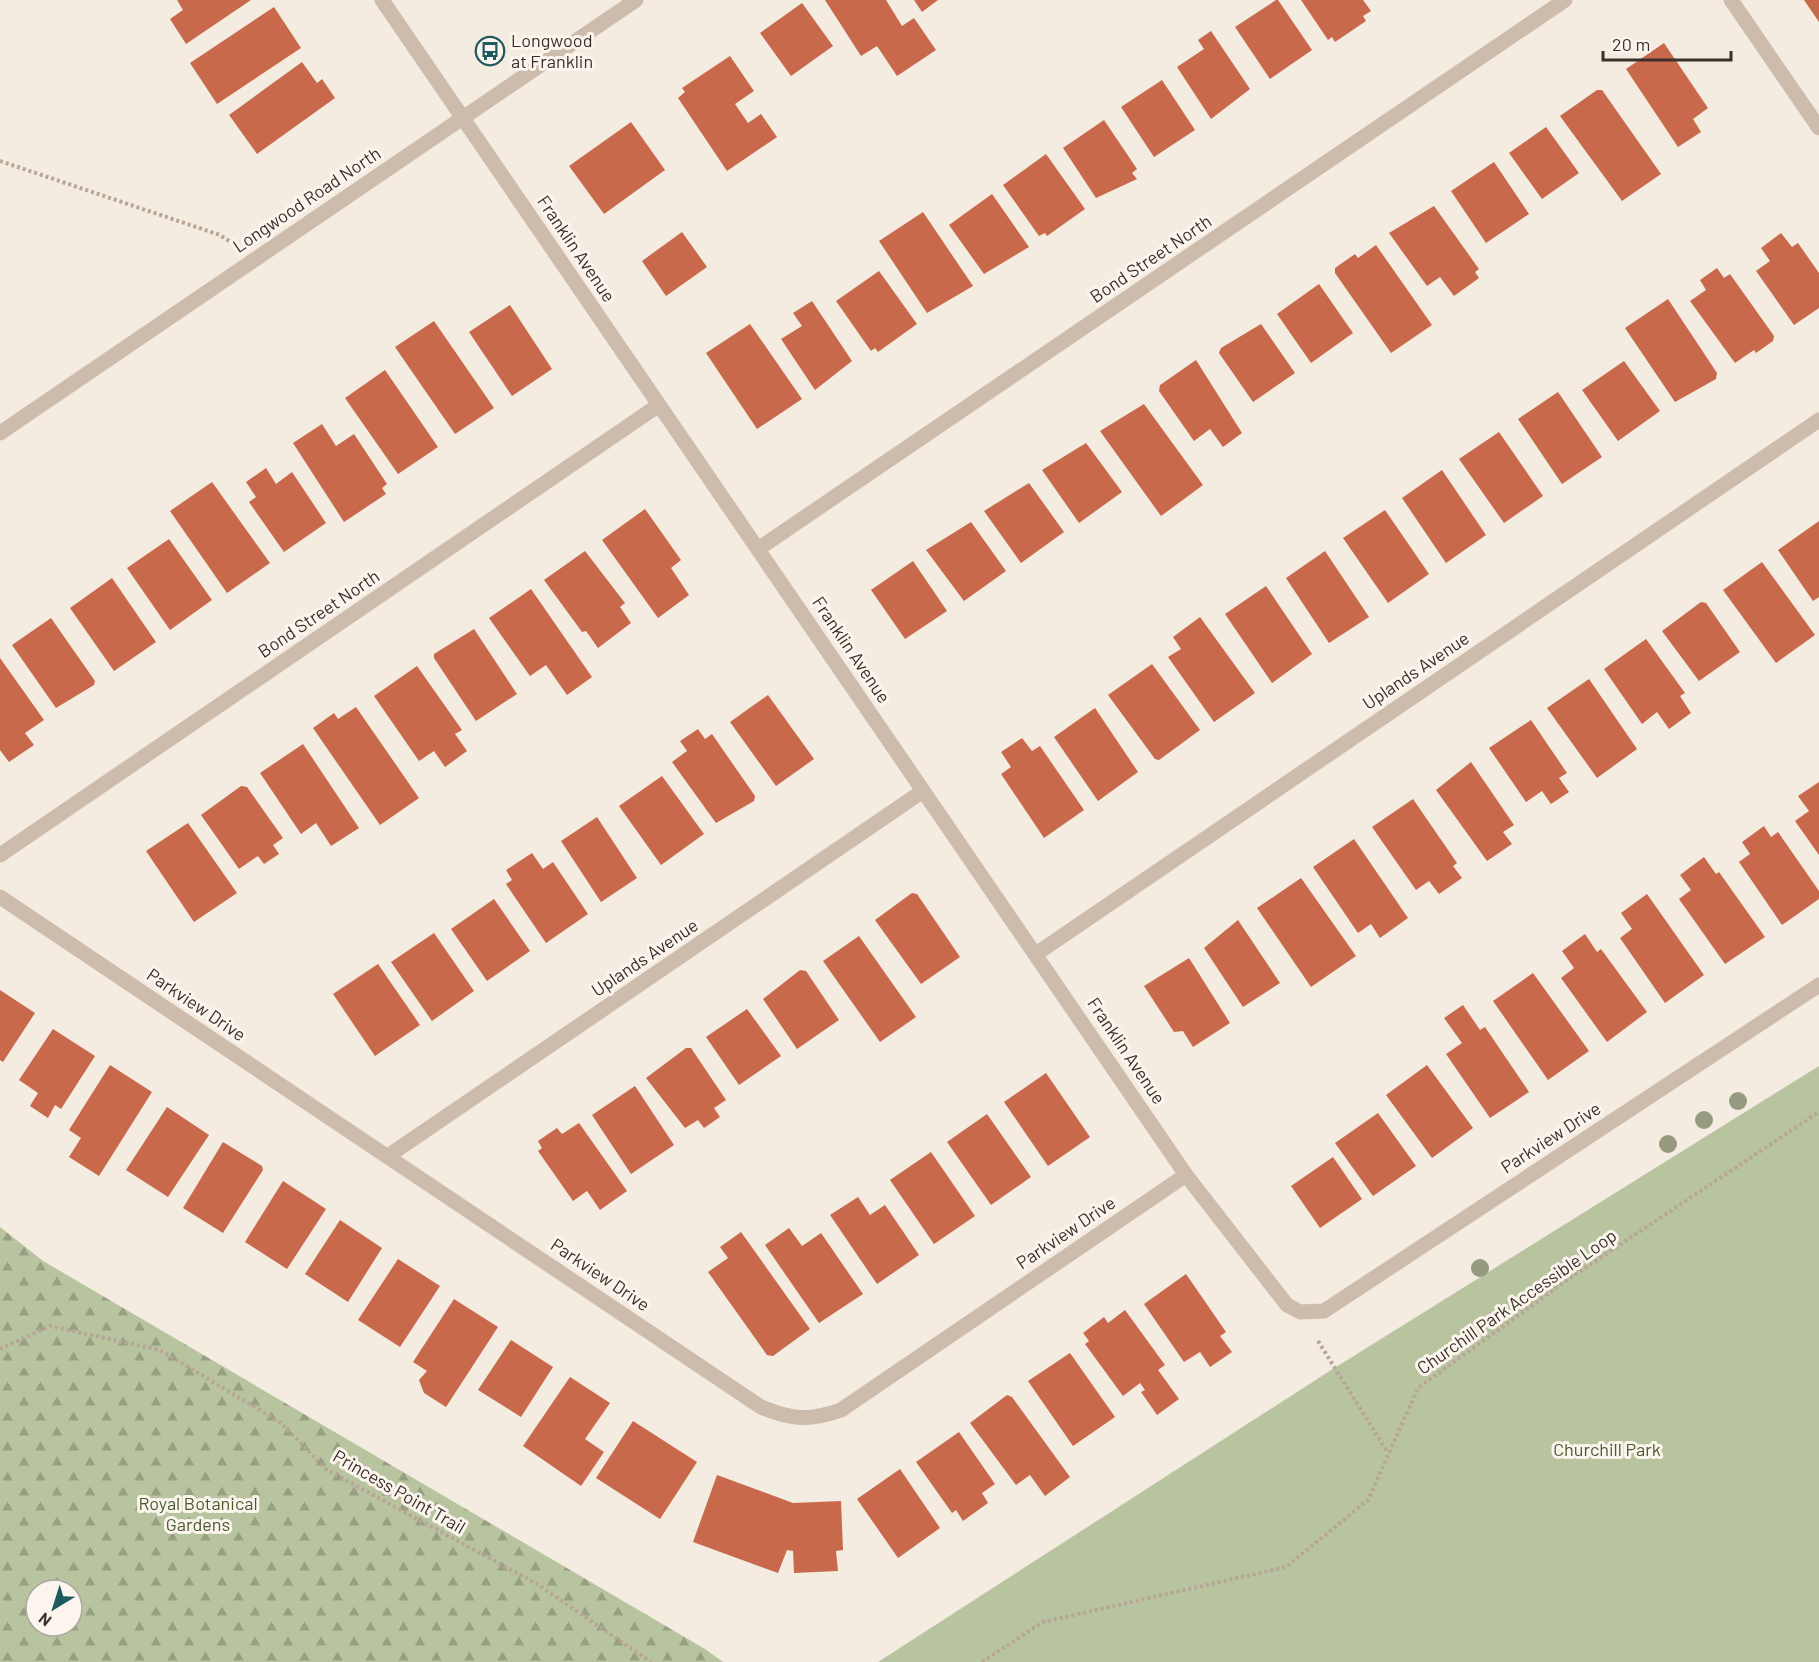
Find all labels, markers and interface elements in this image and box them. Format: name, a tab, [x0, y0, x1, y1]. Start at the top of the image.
scale bar	[1603, 24, 1730, 62]
place label: Longwood at Franklin	[511, 29, 593, 72]
text: 20 m	[1612, 33, 1650, 55]
bus stop icon: Longwood at Franklin	[474, 35, 506, 67]
street label: Longwood Road North	[228, 142, 385, 257]
street label: Franklin Avenue	[533, 191, 621, 306]
street label: Bond Street North	[1085, 209, 1215, 307]
street label: Bond Street North	[253, 564, 383, 662]
street label: Franklin Avenue	[808, 592, 896, 707]
street label: Uplands Avenue	[1358, 626, 1473, 714]
street label: Uplands Avenue	[587, 913, 702, 1001]
street label: Parkview Drive	[143, 963, 250, 1045]
street label: Franklin Avenue	[1083, 993, 1171, 1108]
street label: Parkview Drive	[1496, 1097, 1604, 1178]
street label: Parkview Drive	[1012, 1191, 1119, 1273]
street label: Churchill Park Accessible Loop	[1412, 1224, 1620, 1379]
street label: Parkview Drive	[547, 1233, 654, 1315]
park label: Churchill Park	[1553, 1438, 1661, 1460]
street label: Princess Point Trail	[329, 1444, 470, 1538]
park label: Royal Botanical Gardens	[138, 1492, 258, 1535]
north arrow	[24, 1578, 84, 1638]
text: N	[34, 1609, 54, 1631]

